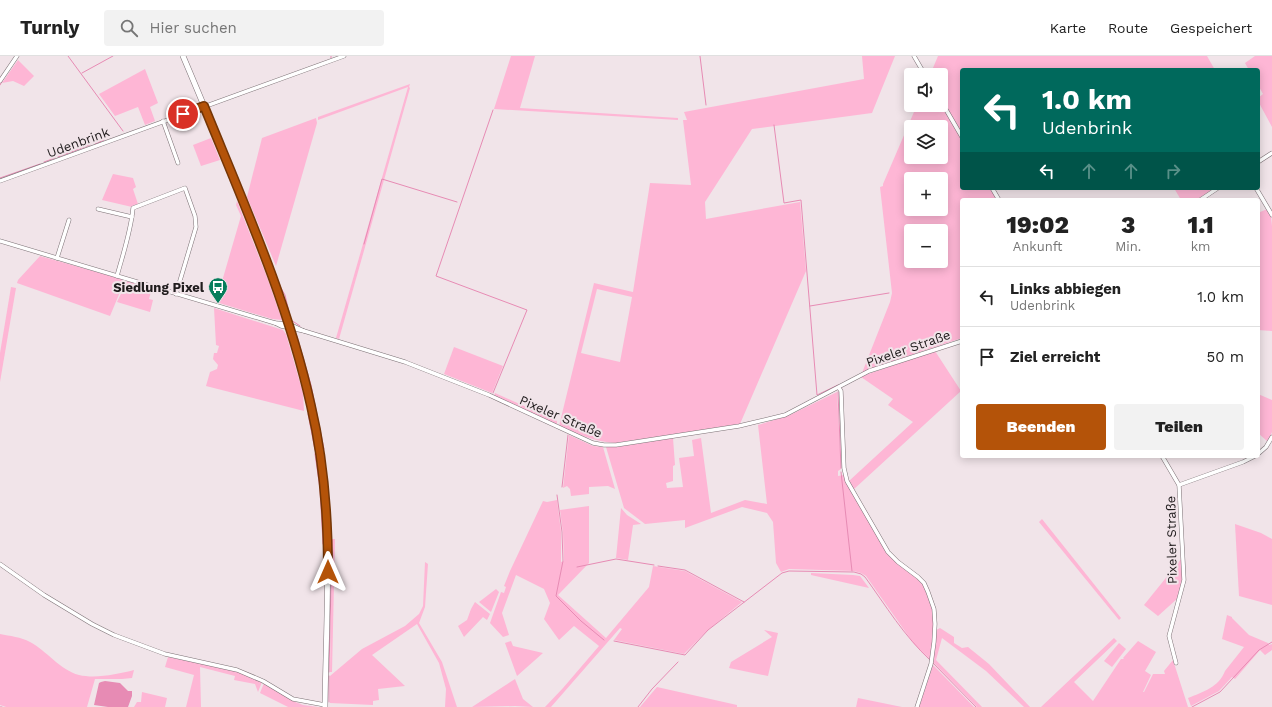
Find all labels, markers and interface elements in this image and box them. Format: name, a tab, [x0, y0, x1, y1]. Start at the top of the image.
search box	[104, 10, 384, 46]
text: Turnly	[20, 16, 80, 39]
icon: search	[118, 17, 140, 39]
text: Hier suchen	[150, 19, 237, 37]
text: Karte	[1050, 20, 1086, 36]
text: Route	[1108, 20, 1148, 36]
text: Gespeichert	[1170, 20, 1252, 36]
map controls	[904, 68, 948, 268]
button: sound	[904, 68, 948, 112]
text: 1.0 km	[1042, 83, 1132, 116]
icon: left	[976, 84, 1028, 136]
pin	[166, 97, 200, 131]
icon: arrive	[172, 103, 194, 125]
text: Udenbrink	[1042, 117, 1132, 138]
button: layers	[904, 120, 948, 164]
street label: Udenbrink	[45, 124, 112, 161]
icon: left	[1036, 160, 1058, 182]
icon: ahead	[1078, 160, 1100, 182]
icon: ahead	[1120, 160, 1142, 182]
icon: right	[1162, 160, 1184, 182]
button: +	[904, 172, 948, 216]
text: 19:02	[1006, 211, 1069, 239]
text: 3	[1121, 211, 1135, 239]
text: 1.1	[1187, 211, 1214, 239]
button: −	[904, 224, 948, 268]
text: Ankunft	[1013, 239, 1063, 254]
text: Min.	[1115, 239, 1141, 254]
text: km	[1191, 239, 1211, 254]
bus stop icon: Siedlung Pixel	[207, 276, 229, 304]
place label: Siedlung Pixel	[113, 280, 205, 295]
text: Links abbiegen	[1010, 280, 1121, 298]
icon: left	[976, 286, 998, 308]
text: 1.0 km	[1197, 288, 1244, 306]
text: Udenbrink	[1010, 298, 1075, 313]
street label: Pixeler Straße	[864, 327, 952, 370]
icon: arrive	[976, 346, 998, 368]
text: Ziel erreicht	[1010, 348, 1100, 366]
text: 50 m	[1207, 348, 1244, 366]
street label: Pixeler Straße	[517, 392, 604, 441]
button: Beenden	[976, 404, 1106, 450]
button: Teilen	[1114, 404, 1244, 450]
street label: Pixeler Straße	[1163, 496, 1180, 584]
position arrow	[307, 551, 349, 593]

